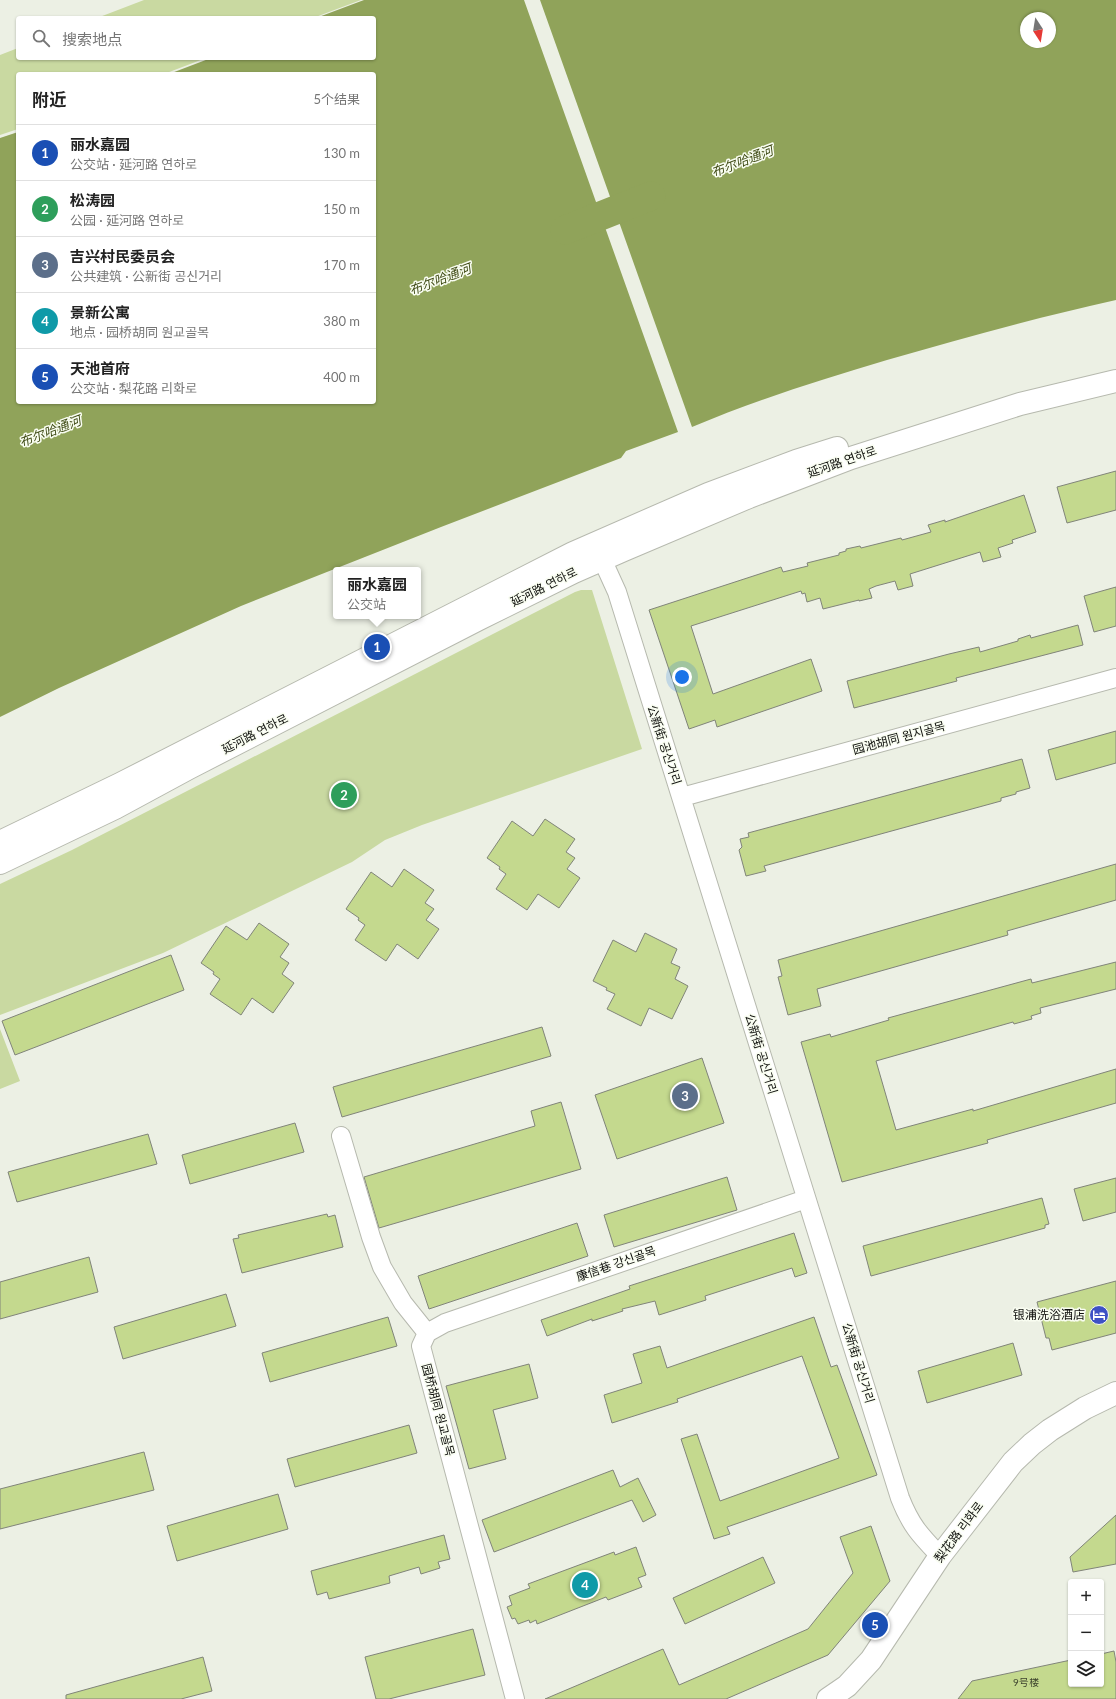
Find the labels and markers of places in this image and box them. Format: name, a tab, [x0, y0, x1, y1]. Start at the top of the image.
pin: 1	[364, 632, 390, 662]
pin: 2	[331, 780, 357, 810]
pin: 3	[672, 1081, 698, 1111]
hotel icon: 银浦洗浴酒店	[1088, 1304, 1110, 1326]
place label: 银浦洗浴酒店	[1013, 1307, 1085, 1322]
pin: 4	[572, 1570, 598, 1600]
pin: 5	[862, 1610, 888, 1640]

